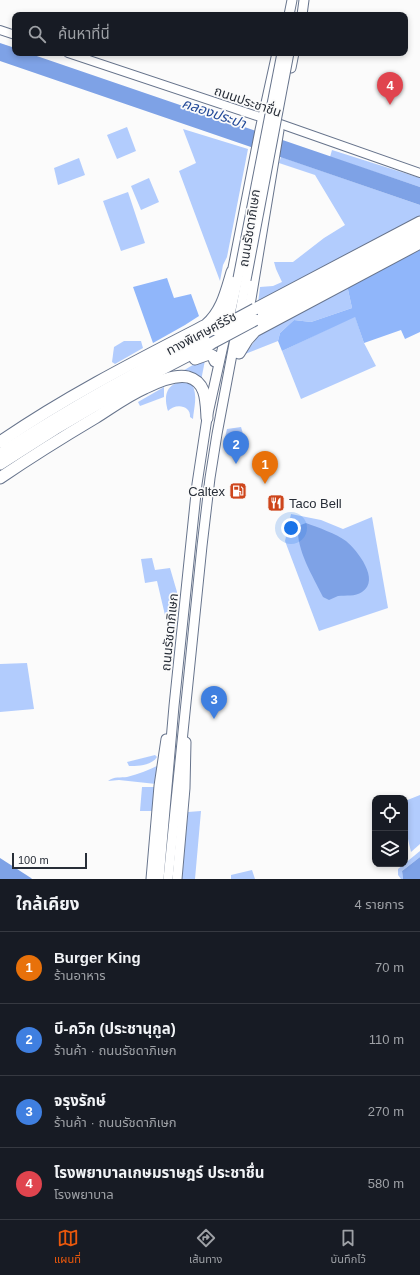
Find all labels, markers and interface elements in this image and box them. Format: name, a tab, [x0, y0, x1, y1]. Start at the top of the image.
search box	[12, 12, 408, 56]
icon: search	[26, 23, 48, 45]
text: ค้นหาที่นี่	[58, 25, 110, 42]
pin: 4	[377, 72, 403, 105]
street label: ถนนประชาชื่น	[212, 81, 284, 120]
water label: คลองประปา	[180, 95, 249, 132]
street label: ถนนรัชดาภิเษก	[236, 188, 263, 268]
street label: ทางพิเศษศรีรัช	[164, 309, 239, 358]
pin: 2	[223, 431, 249, 464]
pin: 1	[252, 451, 278, 484]
fuel station icon: Caltex	[228, 481, 248, 501]
place label: Caltex	[188, 484, 225, 499]
restaurant icon: Taco Bell	[266, 493, 286, 513]
place label: Taco Bell	[289, 496, 342, 511]
your location	[281, 518, 301, 538]
street label: ถนนรัชดาภิเษก	[158, 592, 181, 672]
pin: 3	[201, 686, 227, 719]
map controls	[372, 795, 408, 867]
button: locate	[372, 795, 408, 831]
button: layers	[372, 831, 408, 867]
scale bar	[12, 851, 87, 870]
text: 100 m	[18, 854, 49, 866]
text: ใกล้เคียง	[16, 895, 79, 914]
text: 4 รายการ	[354, 897, 404, 912]
text: Burger King	[54, 949, 141, 966]
text: 1	[25, 960, 33, 975]
text: 70 m	[375, 960, 404, 975]
text: ร้านอาหาร	[54, 968, 106, 983]
text: บี-ควิก (ประชานุกูล)	[54, 1020, 176, 1037]
text: 2	[25, 1032, 33, 1047]
text: 110 m	[369, 1032, 404, 1047]
text: ร้านค้า · ถนนรัชดาภิเษก	[54, 1043, 177, 1058]
text: จรุงรักษ์	[54, 1092, 106, 1109]
text: 3	[25, 1104, 33, 1119]
text: 270 m	[368, 1104, 404, 1119]
text: ร้านค้า · ถนนรัชดาภิเษก	[54, 1115, 177, 1130]
text: โรงพยาบาลเกษมราษฎร์ ประชาชื่น	[54, 1164, 264, 1181]
text: 4	[25, 1176, 33, 1191]
text: 580 m	[368, 1176, 404, 1191]
text: โรงพยาบาล	[54, 1187, 114, 1202]
tab: แผนที่	[54, 1227, 81, 1268]
tab: เส้นทาง	[189, 1227, 222, 1268]
tab: บันทึกไว้	[331, 1227, 366, 1268]

